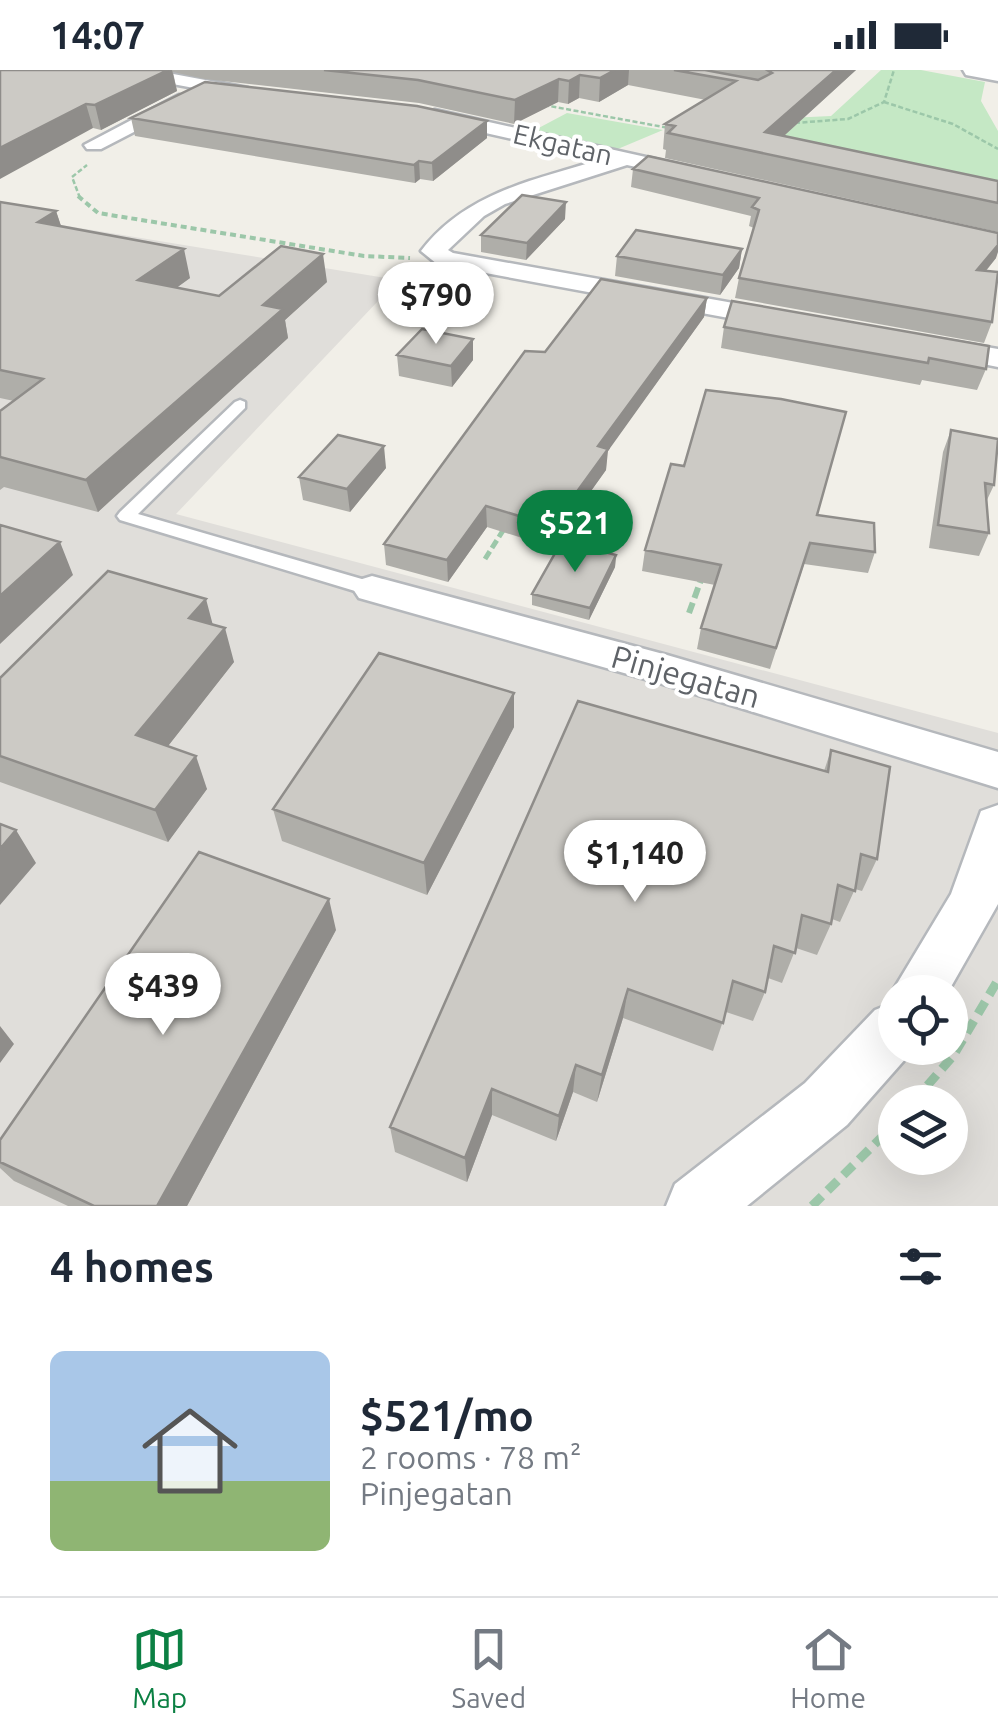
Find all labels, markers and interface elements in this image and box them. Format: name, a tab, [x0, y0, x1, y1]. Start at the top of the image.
text: 14:07	[50, 14, 145, 56]
street label: Ekgatan	[510, 118, 616, 170]
pin: $790	[377, 262, 495, 347]
text: $790	[400, 276, 472, 312]
pin: $521	[516, 490, 634, 575]
text: $521	[539, 504, 611, 540]
street label: Pinjegatan	[608, 638, 764, 714]
pin: $1,140	[554, 820, 716, 905]
text: $1,140	[586, 834, 684, 870]
pin: $439	[104, 953, 222, 1038]
text: $439	[127, 967, 199, 1003]
map controls	[878, 975, 968, 1175]
button: locate	[878, 975, 968, 1065]
button: layers	[878, 1085, 968, 1175]
icon: filters	[893, 1239, 948, 1294]
text: 4 homes	[50, 1243, 214, 1290]
icon: home	[130, 1391, 250, 1511]
text: $521/mo	[360, 1392, 534, 1439]
text: 2 rooms · 78 m²	[360, 1439, 581, 1475]
text: Pinjegatan	[360, 1475, 513, 1511]
tab: Map	[132, 1622, 187, 1713]
tab: Saved	[452, 1622, 526, 1713]
tab: Home	[790, 1622, 866, 1713]

